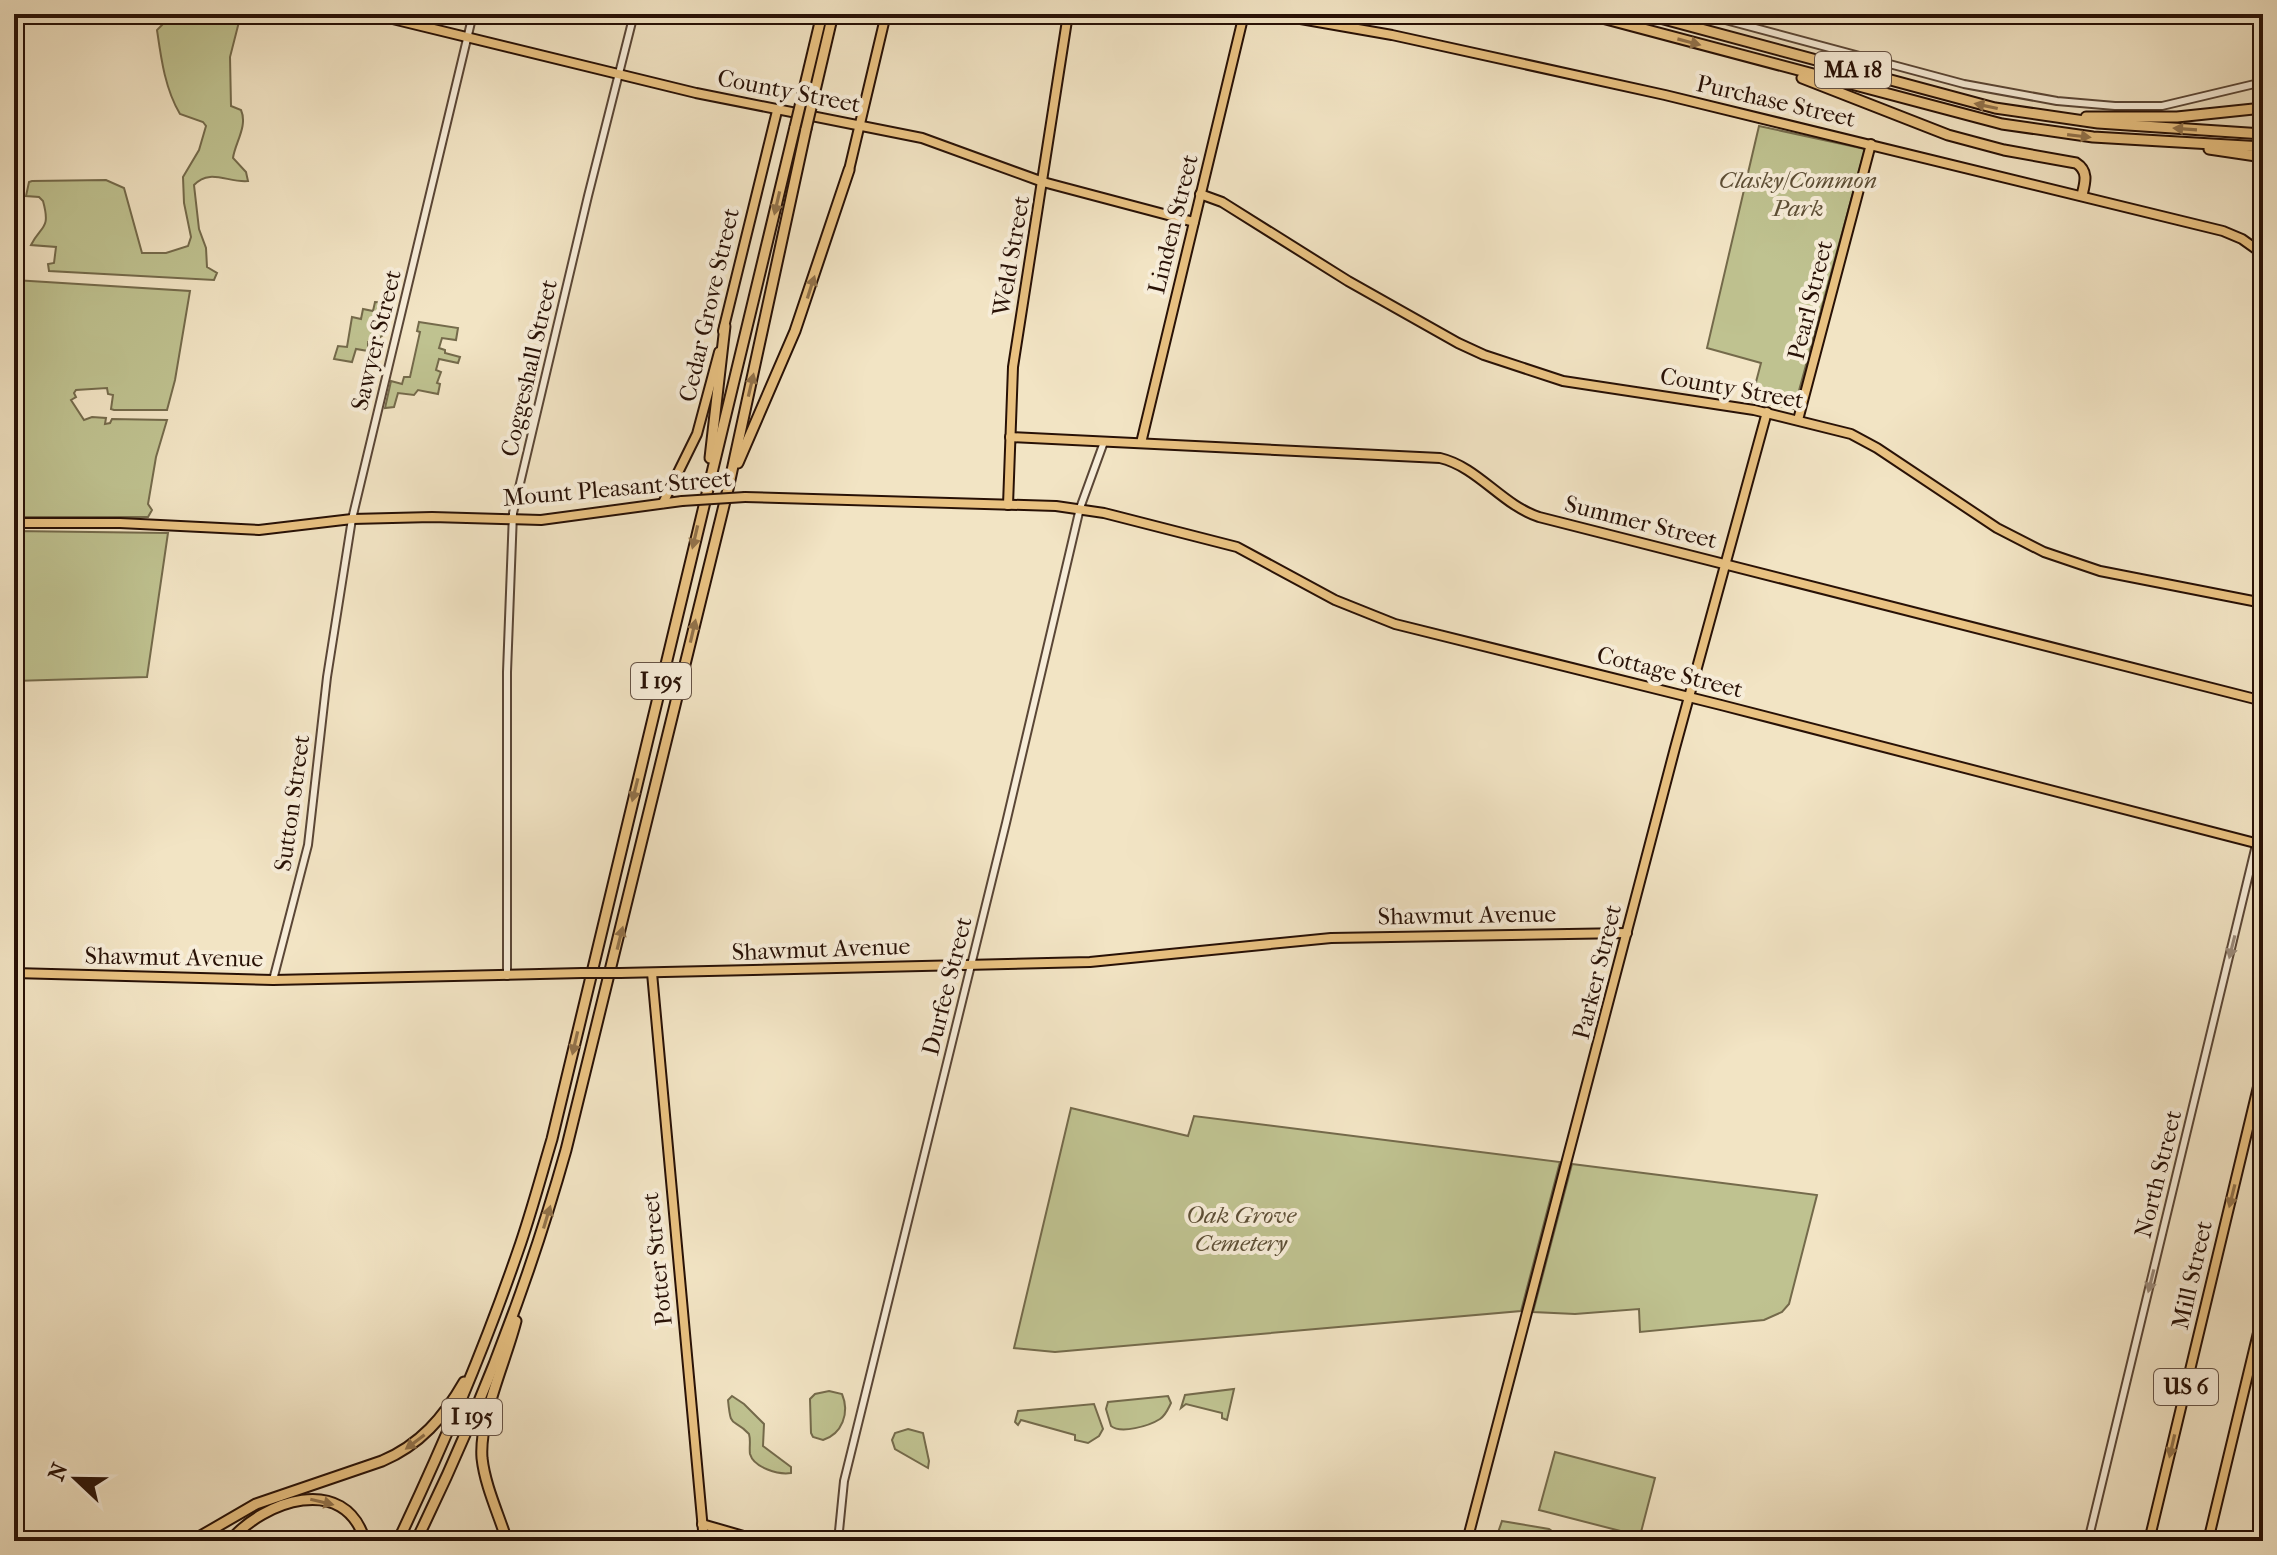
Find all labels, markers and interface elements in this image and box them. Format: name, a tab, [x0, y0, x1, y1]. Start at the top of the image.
one-way arrow	[1677, 36, 1702, 48]
road number: MA 18	[1815, 52, 1891, 88]
street label: County Street	[715, 63, 863, 119]
street label: Purchase Street	[1694, 69, 1859, 133]
one-way arrow	[1973, 99, 1998, 112]
one-way arrow	[2172, 122, 2197, 135]
one-way arrow	[2066, 129, 2091, 142]
street label: Linden Street	[1142, 151, 1204, 297]
park label: Clasky/Common Park	[1719, 166, 1877, 222]
one-way arrow	[770, 190, 783, 215]
street label: Weld Street	[986, 193, 1035, 319]
street label: Cedar Grove Street	[673, 205, 745, 405]
street label: Pearl Street	[1782, 237, 1838, 363]
street label: Sawyer Street	[345, 266, 407, 413]
one-way arrow	[805, 275, 817, 299]
street label: Coggeshall Street	[495, 276, 563, 459]
street label: County Street	[1658, 362, 1806, 414]
one-way arrow	[745, 372, 758, 397]
street label: Mount Pleasant Street	[502, 464, 733, 512]
street label: Summer Street	[1562, 490, 1721, 555]
one-way arrow	[689, 524, 701, 549]
one-way arrow	[687, 618, 700, 643]
street label: Cottage Street	[1594, 640, 1746, 704]
road number: I 195	[631, 663, 691, 699]
street label: Sutton Street	[269, 733, 315, 873]
one-way arrow	[629, 777, 641, 802]
street label: Shawmut Avenue	[1377, 899, 1557, 931]
street label: Parker Street	[1567, 901, 1627, 1042]
street label: Durfee Street	[916, 913, 978, 1058]
one-way arrow	[614, 925, 627, 950]
street label: Shawmut Avenue	[731, 932, 911, 966]
one-way arrow	[2225, 934, 2237, 959]
street label: Shawmut Avenue	[84, 941, 264, 973]
one-way arrow	[568, 1030, 581, 1055]
street label: North Street	[2129, 1107, 2187, 1241]
one-way arrow	[2225, 1184, 2237, 1209]
street label: Potter Street	[636, 1191, 678, 1327]
park label: Oak Grove Cemetery	[1186, 1201, 1297, 1257]
one-way arrow	[541, 1204, 554, 1228]
street label: Mill Street	[2166, 1217, 2218, 1332]
one-way arrow	[2144, 1269, 2157, 1294]
road number: US 6	[2154, 1369, 2218, 1405]
road number: I 195	[442, 1399, 502, 1435]
one-way arrow	[405, 1433, 425, 1449]
one-way arrow	[2165, 1433, 2178, 1458]
north arrow	[36, 1439, 116, 1519]
text: N	[43, 1459, 74, 1484]
one-way arrow	[310, 1496, 335, 1509]

